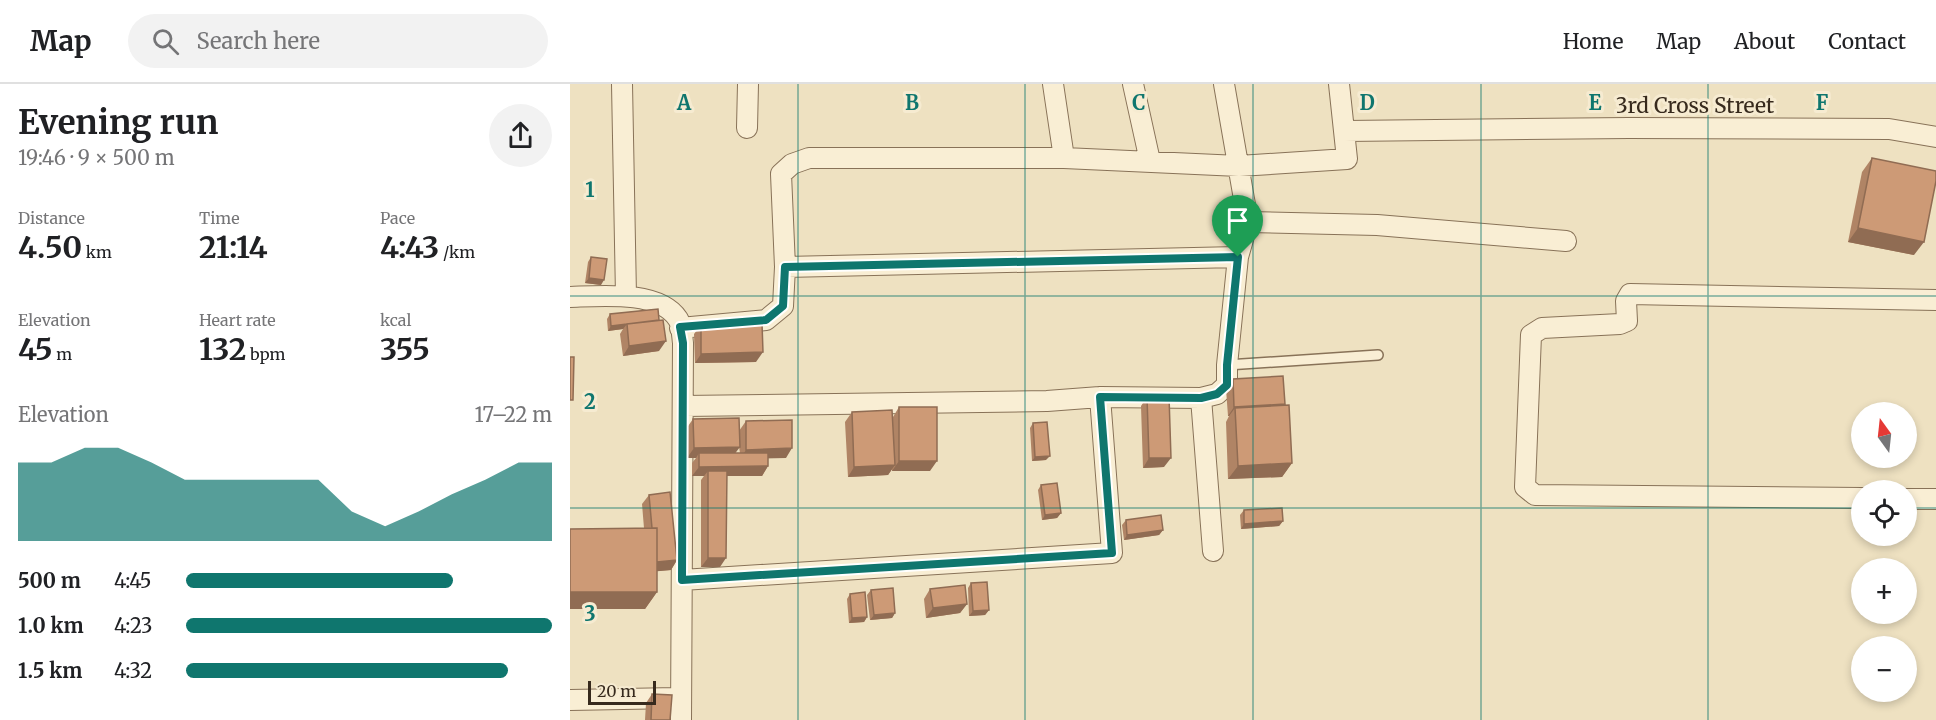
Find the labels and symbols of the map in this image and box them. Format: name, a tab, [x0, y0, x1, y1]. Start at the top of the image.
text: A	[676, 90, 692, 115]
text: B	[905, 90, 919, 115]
text: C	[1132, 90, 1146, 115]
text: D	[1359, 90, 1375, 115]
text: E	[1588, 90, 1602, 115]
text: F	[1816, 90, 1829, 115]
street label: 3rd Cross Street	[1616, 92, 1774, 119]
text: 1	[585, 177, 595, 202]
pin	[1212, 195, 1263, 257]
text: 2	[584, 389, 596, 414]
north arrow	[1851, 402, 1917, 468]
text: 3	[584, 601, 596, 626]
scale bar	[588, 678, 656, 706]

